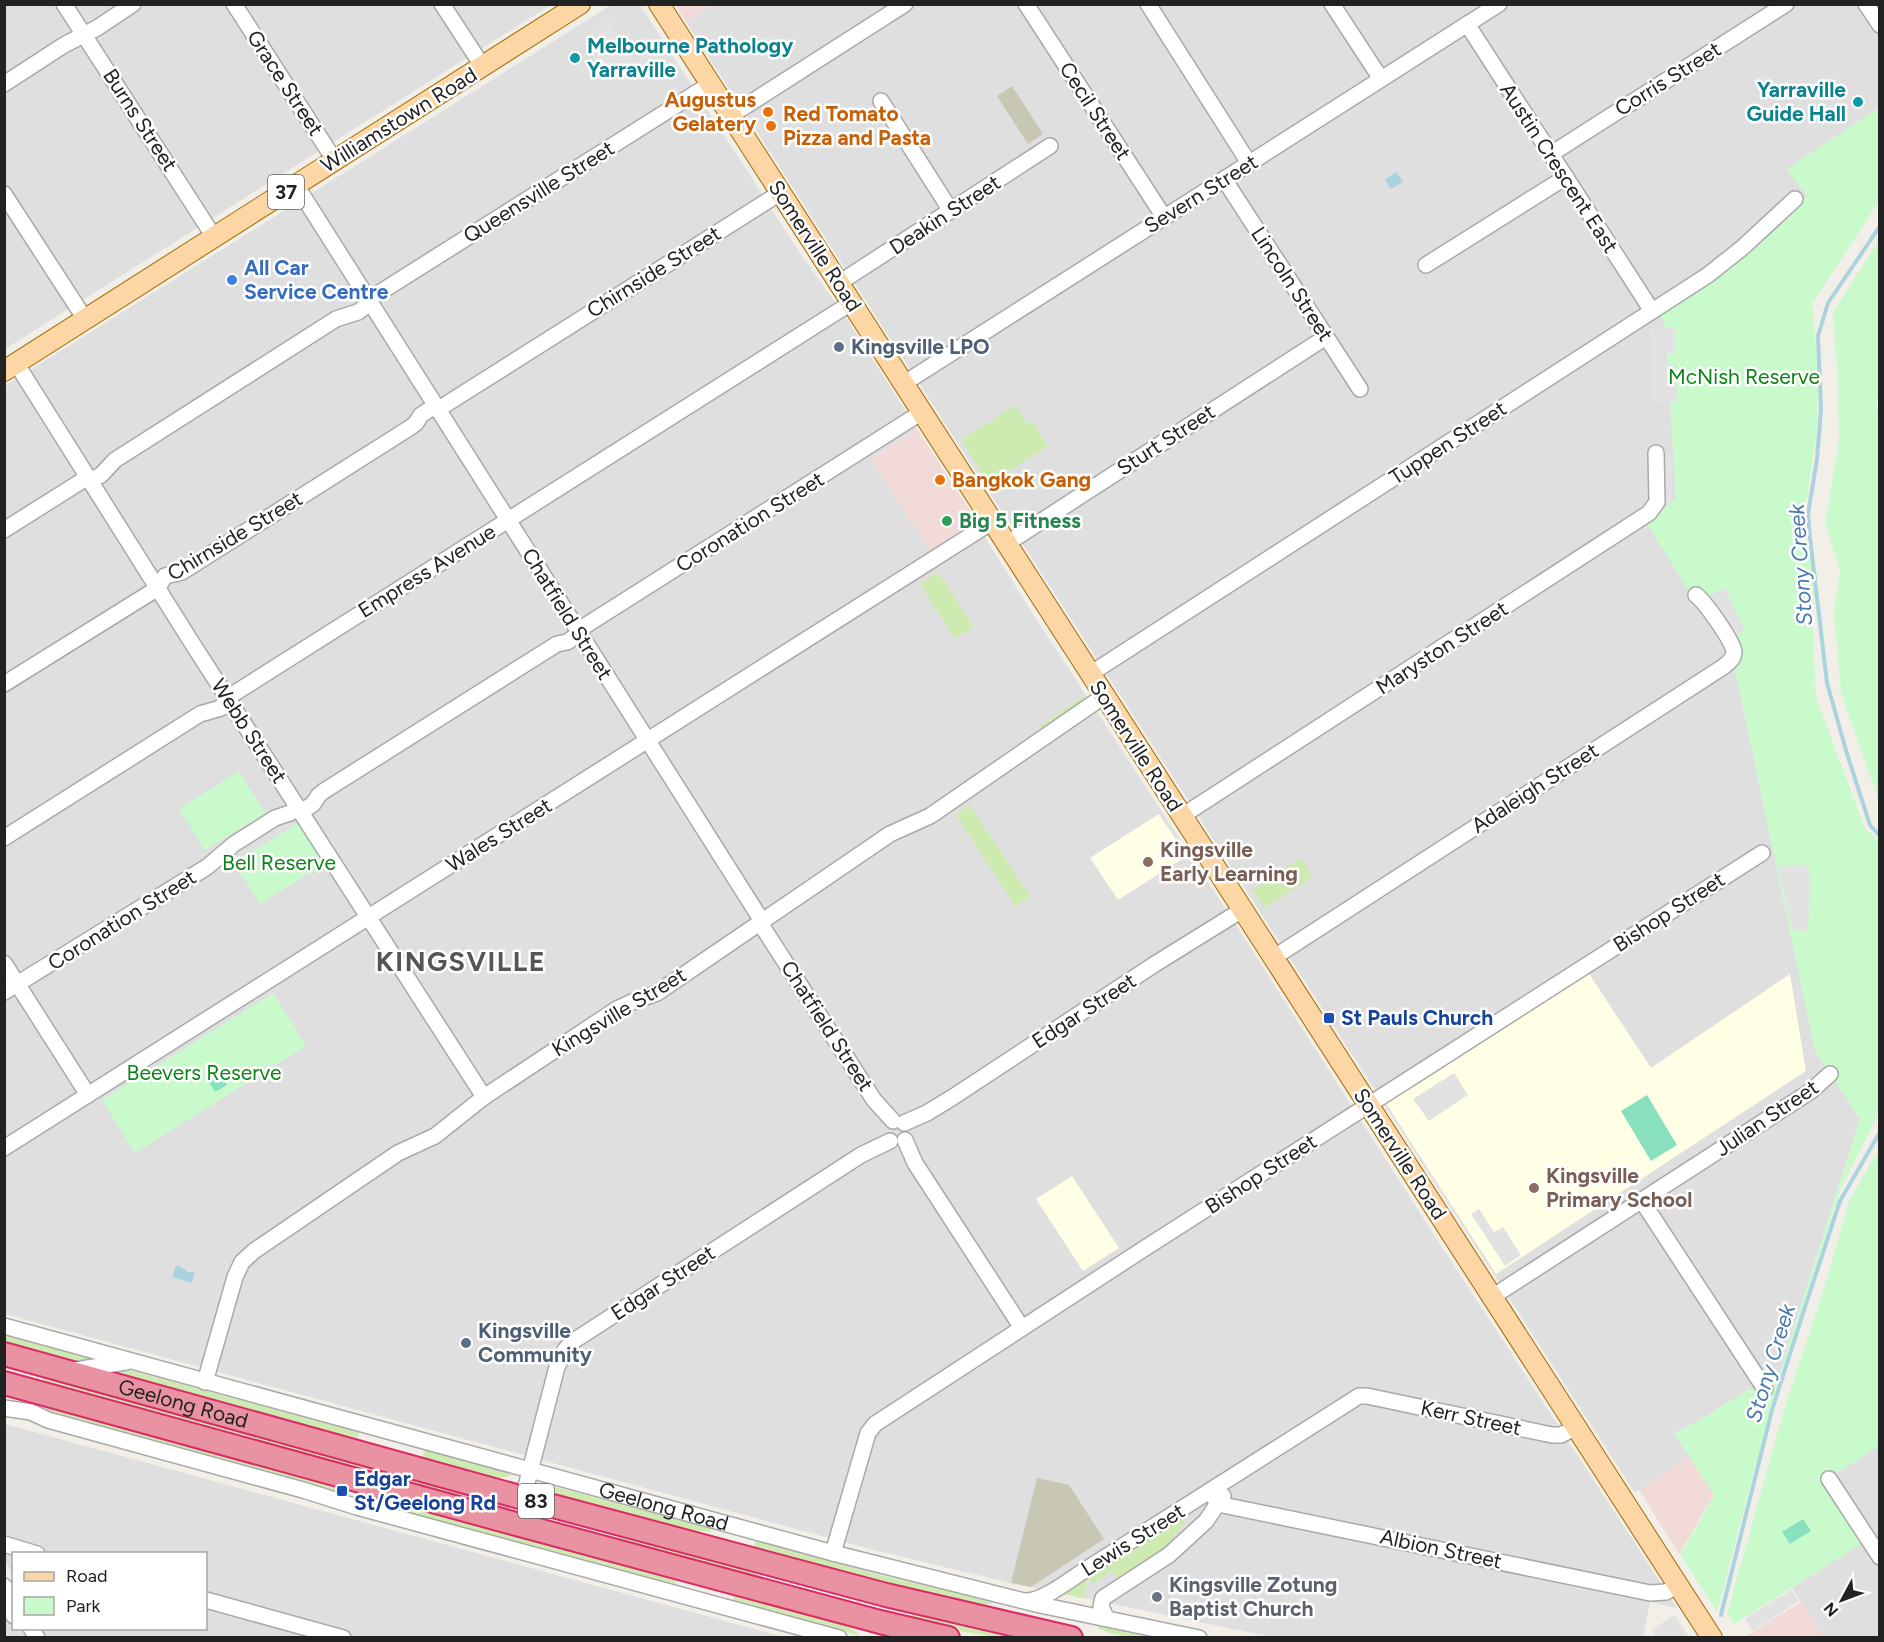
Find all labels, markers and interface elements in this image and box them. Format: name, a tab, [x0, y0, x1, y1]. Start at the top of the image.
street label: Grace Street	[242, 25, 329, 140]
place label: Melbourne Pathology Yarraville	[587, 33, 794, 82]
street label: Corris Street	[1610, 36, 1725, 121]
marker: Melbourne Pathology Yarraville	[568, 51, 582, 65]
street label: Cecil Street	[1055, 57, 1136, 164]
street label: Williamstown Road	[316, 62, 481, 178]
street label: Burns Street	[98, 64, 183, 176]
place label: Yarraville Guide Hall	[1747, 77, 1846, 126]
street label: Austin Crescent East	[1495, 78, 1624, 257]
place label: Augustus Gelatery	[665, 87, 757, 136]
marker: Yarraville Guide Hall	[1851, 95, 1865, 109]
place label: Red Tomato Pizza and Pasta	[783, 101, 931, 150]
marker: Augustus Gelatery	[761, 105, 775, 119]
marker: Red Tomato Pizza and Pasta	[764, 119, 778, 133]
street label: Queensville Street	[459, 135, 619, 248]
street label: Severn Street	[1139, 149, 1262, 238]
street label: Deakin Street	[885, 169, 1005, 260]
road number: 37	[268, 175, 304, 209]
street label: Somerville Road	[764, 175, 867, 316]
street label: Chirnside Street	[582, 220, 725, 323]
street label: Lincoln Street	[1246, 222, 1339, 346]
place label: All Car Service Centre	[244, 255, 389, 304]
marker: All Car Service Centre	[225, 273, 239, 287]
place label: Kingsville LPO	[851, 334, 989, 359]
marker: Kingsville LPO	[832, 340, 846, 354]
park label: McNish Reserve	[1668, 364, 1820, 389]
street label: Tuppen Street	[1385, 395, 1511, 490]
street label: Sturt Street	[1112, 399, 1219, 480]
street label: Coronation Street	[671, 466, 828, 577]
place label: Bangkok Gang	[952, 467, 1091, 492]
marker: Bangkok Gang	[933, 473, 947, 487]
street label: Chirnside Street	[163, 485, 307, 586]
water label: Stony Creek	[1783, 502, 1818, 627]
place label: Big 5 Fitness	[959, 508, 1081, 533]
marker: Big 5 Fitness	[940, 514, 954, 528]
street label: Empress Avenue	[354, 518, 500, 623]
street label: Chatfield Street	[517, 543, 618, 684]
street label: Maryston Street	[1371, 596, 1512, 700]
street label: Webb Street	[206, 674, 292, 788]
street label: Somerville Road	[1085, 675, 1188, 816]
street label: Adaleigh Street	[1467, 737, 1603, 838]
street label: Wales Street	[441, 792, 556, 877]
place label: Kingsville Early Learning	[1160, 837, 1298, 886]
park label: Bell Reserve	[222, 850, 336, 875]
marker: Kingsville Early Learning	[1141, 855, 1155, 869]
street label: Coronation Street	[43, 864, 200, 975]
street label: Bishop Street	[1608, 866, 1729, 957]
district label: KINGSVILLE	[376, 945, 546, 978]
street label: Chatfield Street	[776, 956, 879, 1096]
street label: Kingsville Street	[547, 962, 690, 1061]
street label: Edgar Street	[1027, 968, 1140, 1053]
place label: St Pauls Church	[1341, 1005, 1493, 1030]
marker: St Pauls Church	[1322, 1011, 1336, 1025]
park label: Beevers Reserve	[127, 1060, 281, 1085]
street label: Julian Street	[1711, 1074, 1823, 1161]
street label: Somerville Road	[1349, 1083, 1452, 1224]
street label: Bishop Street	[1200, 1128, 1321, 1219]
place label: Kingsville Primary School	[1546, 1163, 1692, 1212]
marker: Kingsville Primary School	[1527, 1181, 1541, 1195]
street label: Edgar Street	[606, 1240, 719, 1325]
water label: Stony Creek	[1740, 1300, 1802, 1425]
place label: Kingsville Community	[478, 1318, 593, 1367]
marker: Kingsville Community	[459, 1336, 473, 1350]
street label: Geelong Road	[116, 1373, 251, 1433]
street label: Kerr Street	[1418, 1395, 1524, 1440]
place label: Edgar St/Geelong Rd	[354, 1466, 496, 1515]
street label: Geelong Road	[596, 1477, 731, 1536]
marker: Edgar St/Geelong Rd	[335, 1484, 349, 1498]
road number: 83	[518, 1484, 554, 1518]
street label: Lewis Street	[1076, 1498, 1189, 1581]
street label: Albion Street	[1378, 1523, 1504, 1574]
legend	[12, 1552, 207, 1630]
text: Road	[66, 1565, 107, 1587]
north arrow	[1812, 1570, 1872, 1630]
place label: Kingsville Zotung Baptist Church	[1169, 1572, 1337, 1621]
marker: Kingsville Zotung Baptist Church	[1150, 1590, 1164, 1604]
text: Park	[66, 1595, 101, 1617]
text: N	[1820, 1599, 1842, 1620]

